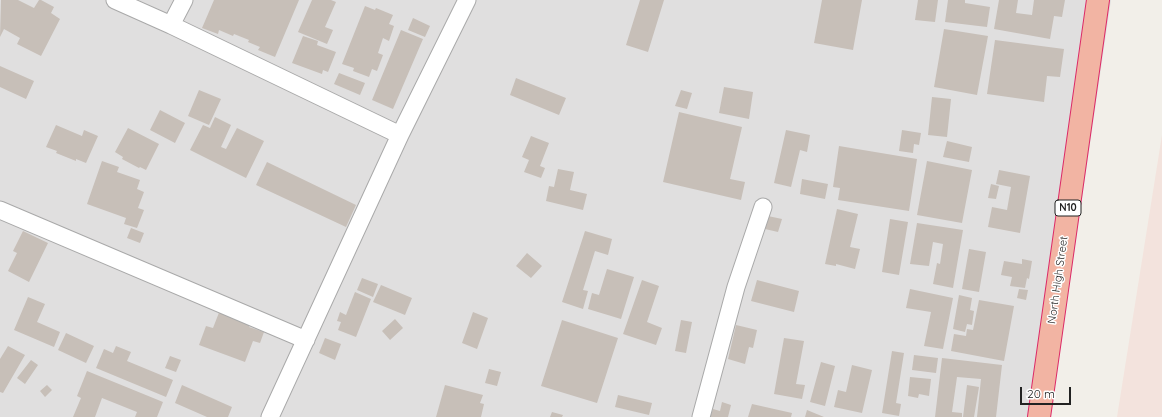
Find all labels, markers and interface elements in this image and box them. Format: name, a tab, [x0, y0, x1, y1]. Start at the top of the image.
road number: N10	[1055, 200, 1081, 216]
street label: North High Street	[1045, 235, 1071, 325]
scale bar	[1022, 379, 1073, 405]
text: 20 m	[1027, 386, 1055, 401]

